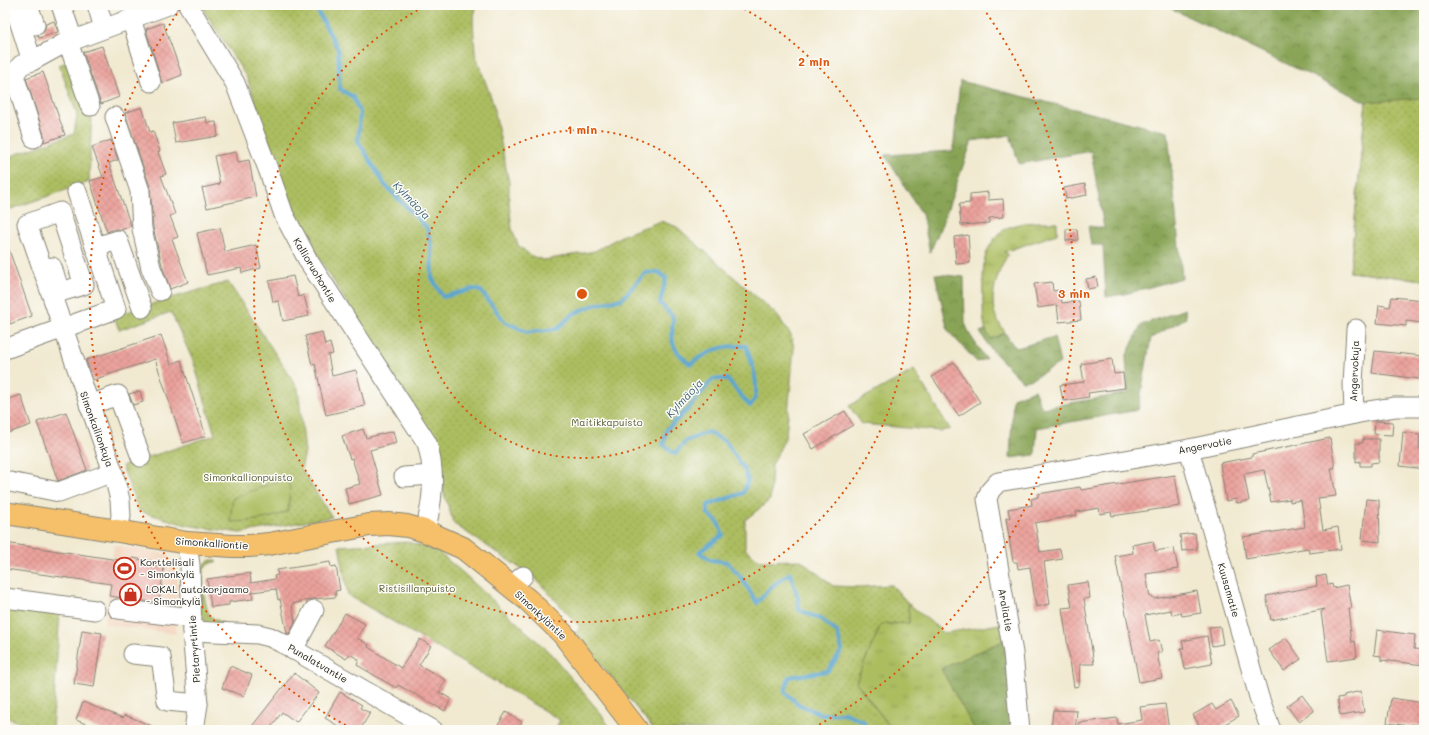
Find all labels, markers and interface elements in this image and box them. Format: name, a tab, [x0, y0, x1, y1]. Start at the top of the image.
text: 2 min	[798, 53, 830, 69]
text: 1 min	[567, 121, 597, 137]
water label: Kylmäoja	[390, 178, 434, 223]
street label: Kallioruohontie	[290, 235, 340, 305]
text: 3 min	[1058, 285, 1090, 301]
centre of rings	[575, 287, 589, 301]
street label: Angervokuja	[1346, 340, 1362, 402]
water label: Kylmäoja	[662, 375, 706, 421]
street label: Simonkallionkuja	[77, 389, 117, 469]
park label: Maitikkapuisto	[571, 415, 643, 429]
street label: Angervotie	[1177, 433, 1233, 457]
park label: Simonkallionpuisto	[203, 470, 293, 484]
street label: Simonkalliontie	[175, 533, 249, 553]
sports icon: Korttelisali - Simonkylä	[112, 555, 138, 581]
place label: Korttelisali - Simonkylä	[140, 555, 195, 581]
street label: Kuusamatie	[1215, 561, 1243, 619]
park label: Ristisillanpuisto	[379, 581, 455, 595]
shop icon: LOKAL autokorjaamo - Simonkylä	[118, 582, 144, 608]
place label: LOKAL autokorjaamo - Simonkylä	[146, 582, 249, 608]
street label: Simonkyläntie	[512, 587, 570, 643]
street label: Araliatie	[995, 587, 1017, 633]
street label: Pietaryrtintie	[185, 615, 203, 683]
street label: Punalatvantie	[285, 640, 351, 686]

